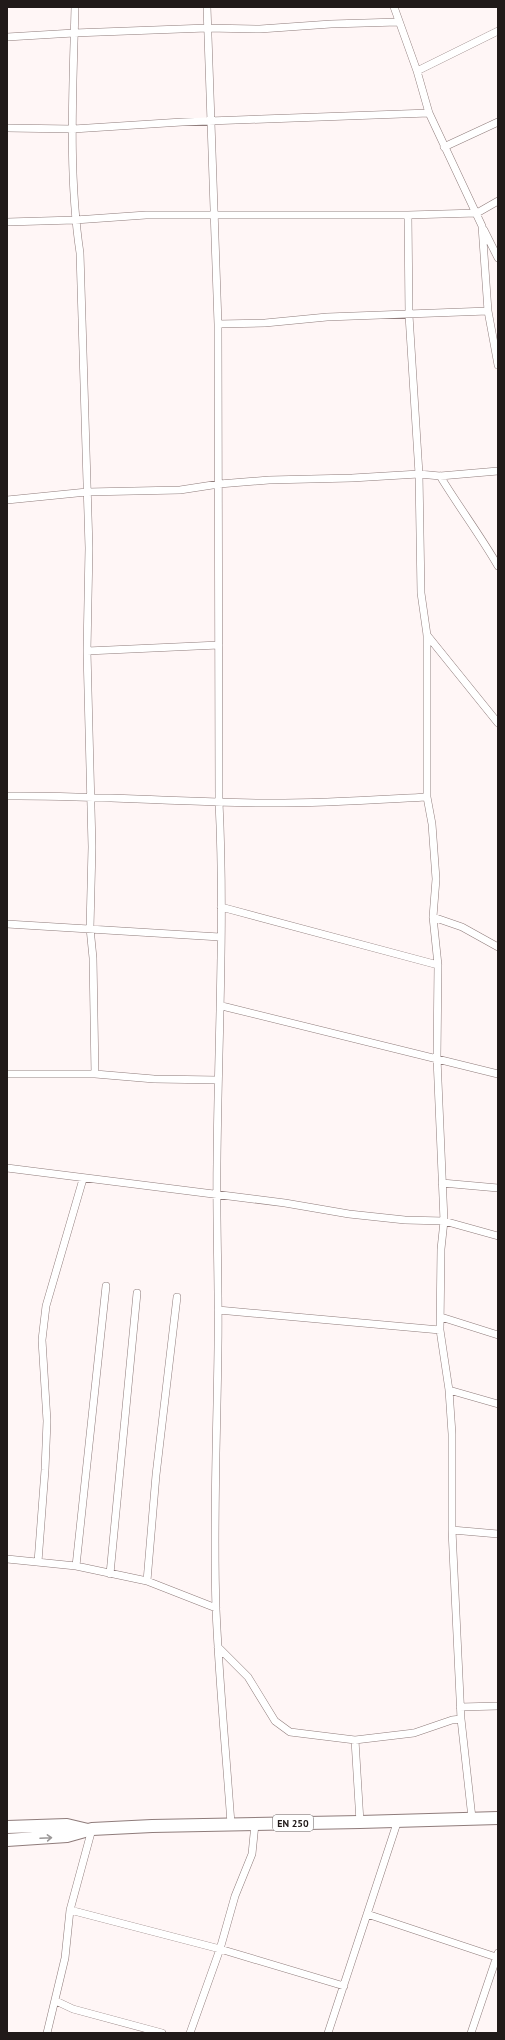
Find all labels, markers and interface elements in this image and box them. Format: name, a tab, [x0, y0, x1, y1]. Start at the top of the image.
road number: EN 250	[273, 1815, 313, 1831]
one-way arrow	[39, 1834, 52, 1841]

